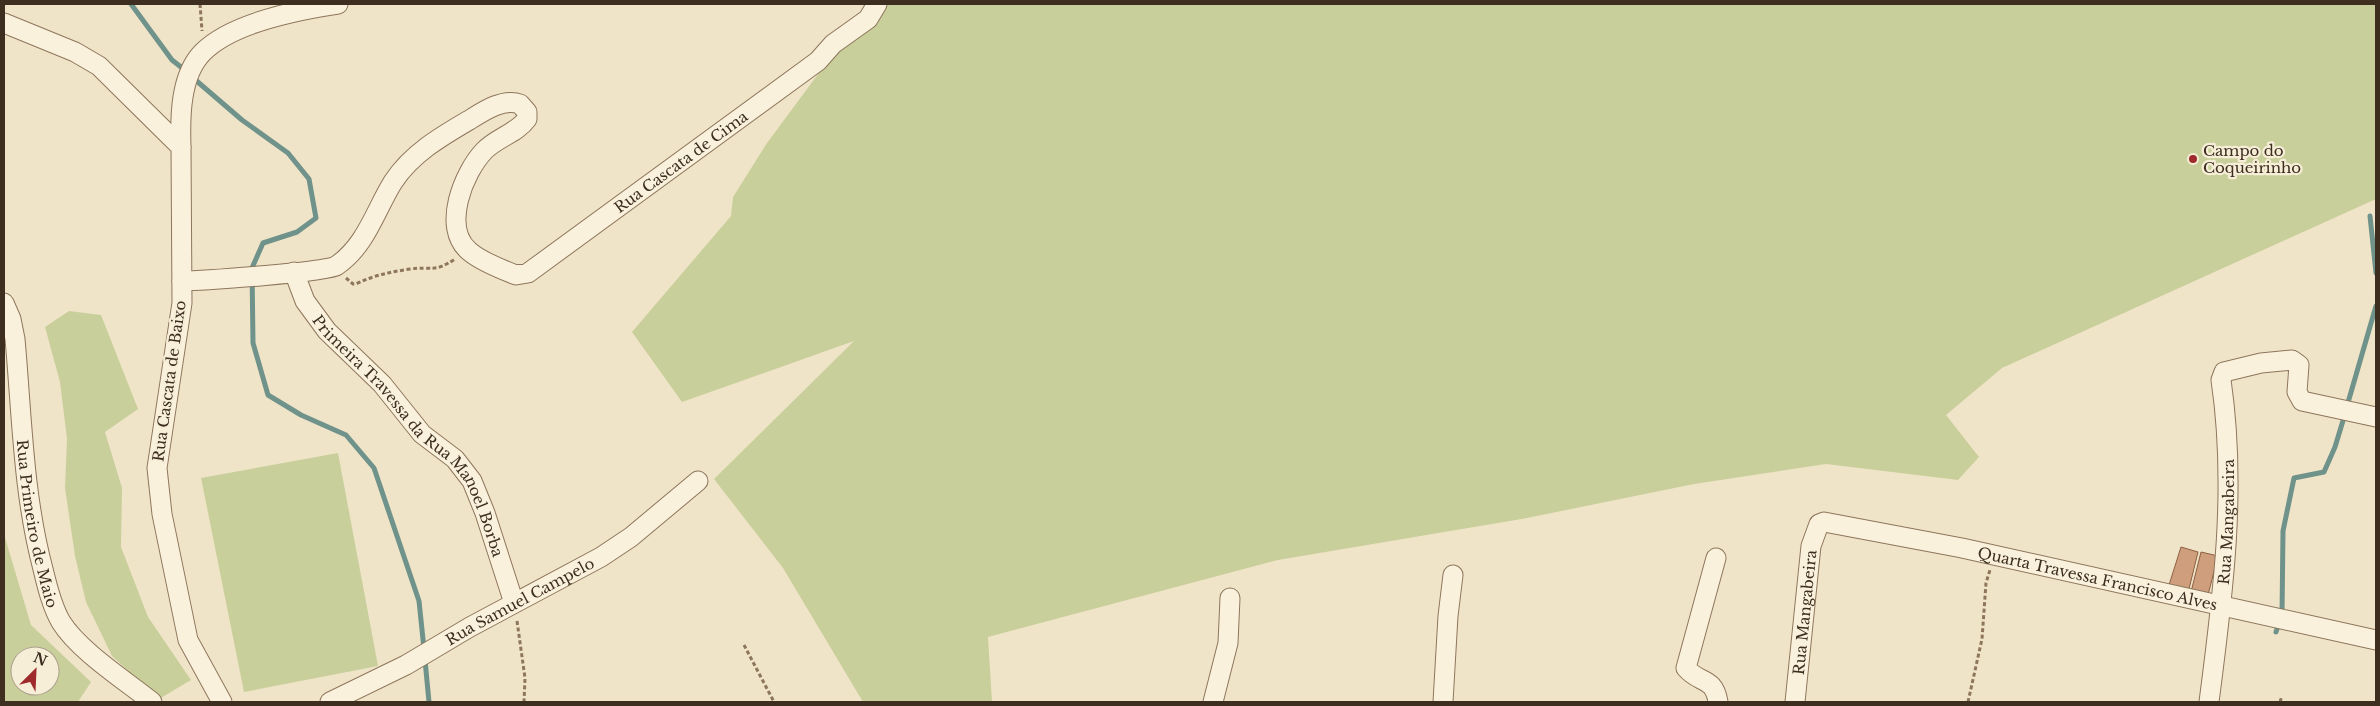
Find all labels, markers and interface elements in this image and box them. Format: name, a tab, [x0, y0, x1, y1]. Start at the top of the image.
street label: Rua Cascata de Cima	[610, 106, 752, 217]
place label: Campo do Coqueirinho	[2203, 141, 2301, 177]
marker: Campo do Coqueirinho	[2187, 153, 2199, 165]
street label: Rua Cascata de Baixo	[148, 299, 190, 463]
street label: Primeira Travessa da Rua Manoel Borba	[309, 311, 508, 560]
street label: Rua Primeiro de Maio	[13, 439, 63, 610]
street label: Rua Mangabeira	[2213, 458, 2238, 586]
street label: Quarta Travessa Francisco Alves	[1976, 542, 2220, 614]
street label: Rua Mangabeira	[1788, 548, 1820, 676]
street label: Rua Samuel Campelo	[442, 553, 597, 649]
north arrow	[10, 646, 60, 696]
text: N	[31, 648, 50, 670]

